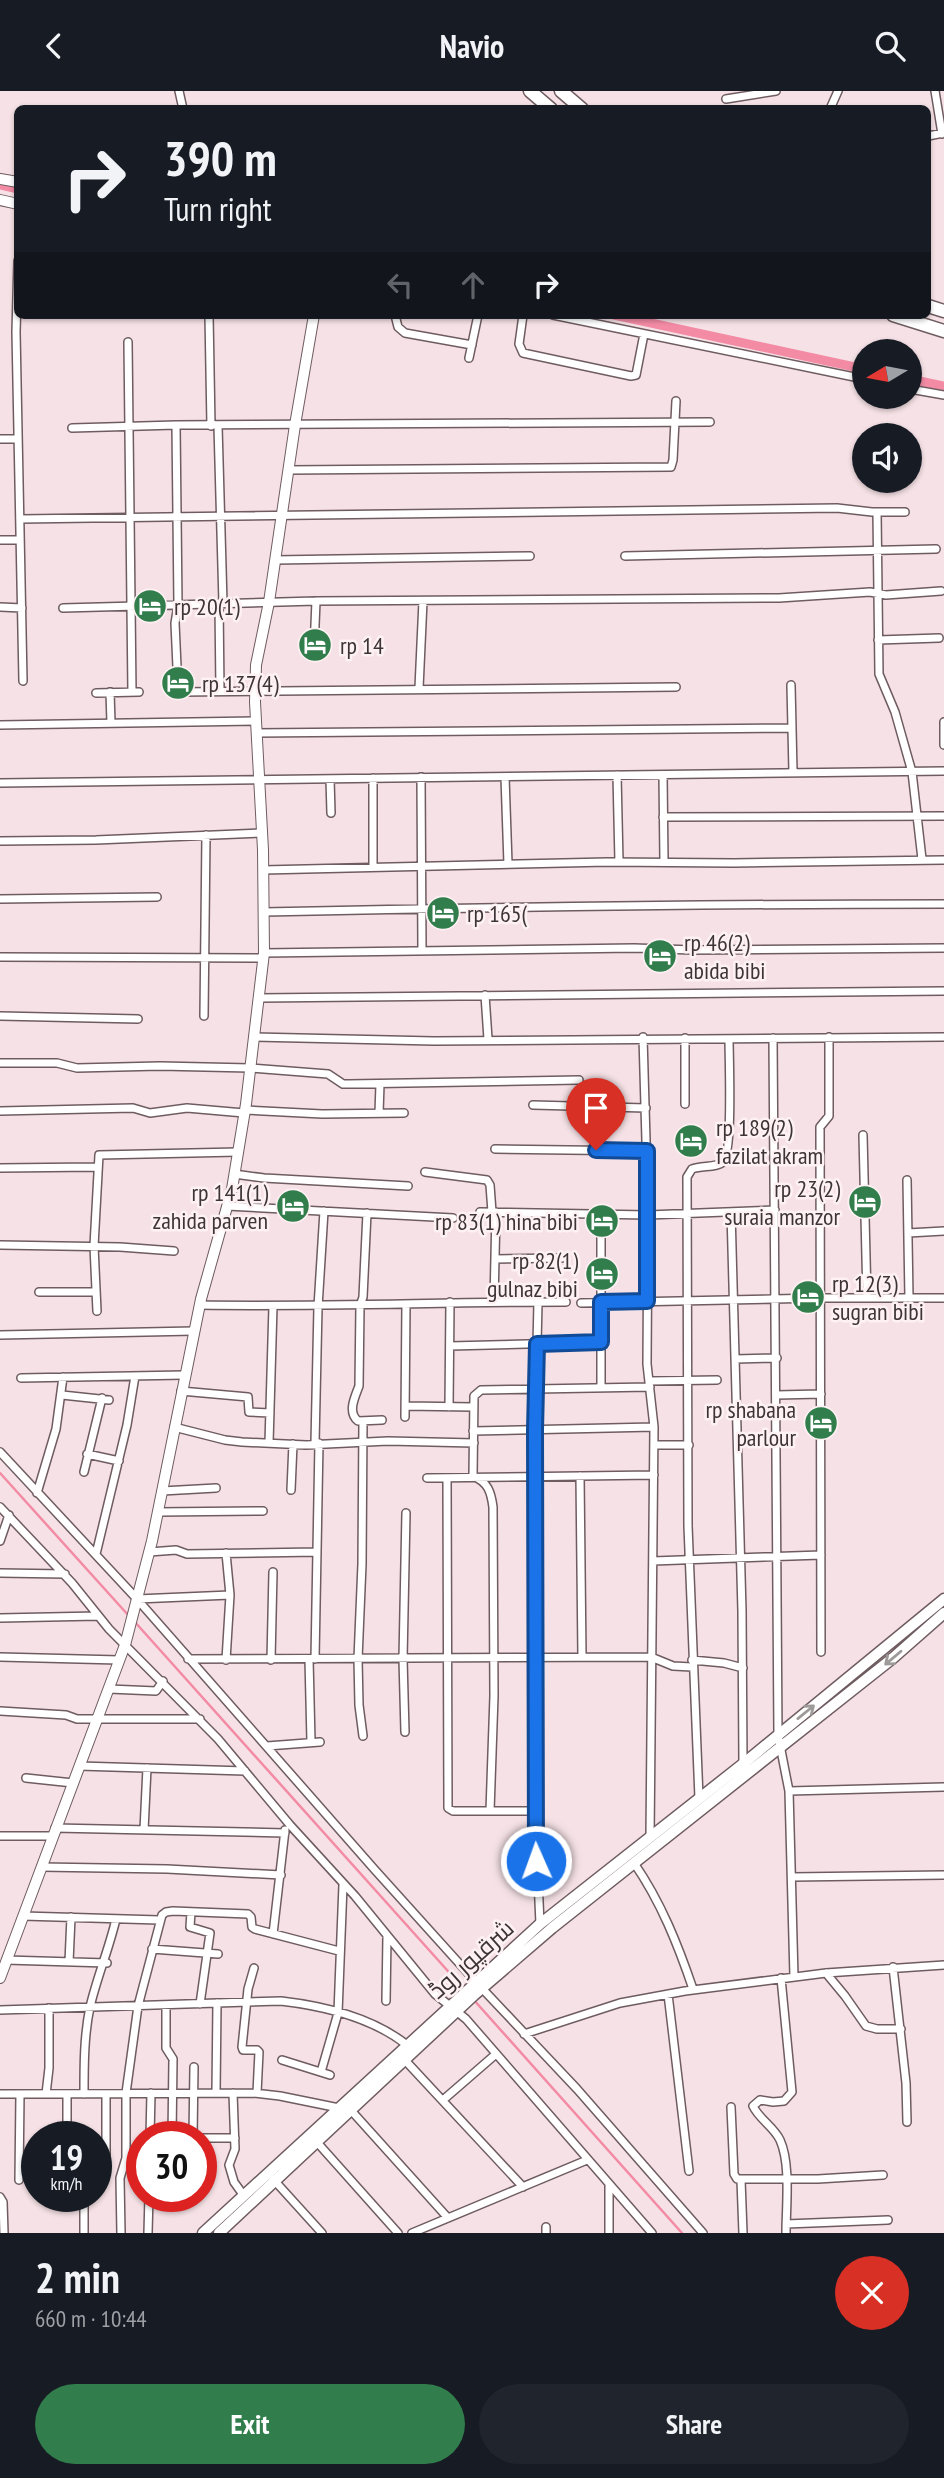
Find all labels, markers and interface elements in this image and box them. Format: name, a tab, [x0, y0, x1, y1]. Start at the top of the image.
text: Navio	[440, 25, 504, 67]
icon: back	[35, 27, 73, 65]
icon: search	[871, 27, 909, 65]
text: 390 m	[164, 126, 277, 190]
icon: right	[49, 133, 140, 224]
text: Turn right	[164, 188, 272, 230]
icon: left	[381, 266, 419, 304]
icon: ahead	[454, 266, 492, 304]
icon: right	[527, 266, 565, 304]
north arrow	[852, 339, 922, 409]
map controls	[852, 339, 922, 493]
button: sound	[852, 423, 922, 493]
hotel icon: rp 20(1)	[131, 587, 169, 625]
place label: rp 20(1)	[174, 591, 240, 622]
hotel icon: rp 14	[296, 626, 334, 664]
place label: rp 14	[340, 630, 384, 661]
hotel icon: rp 137(4)	[159, 664, 197, 702]
place label: rp 137(4)	[202, 668, 279, 699]
hotel icon: rp 165(	[424, 894, 462, 932]
place label: rp 165(	[467, 898, 528, 929]
place label: rp 46(2) abida bibi	[684, 927, 766, 986]
hotel icon: rp 46(2) abida bibi	[641, 937, 679, 975]
pin	[566, 1078, 626, 1150]
icon: arrive	[577, 1089, 615, 1127]
place label: rp 189(2) fazilat akram	[716, 1112, 823, 1171]
hotel icon: rp 189(2) fazilat akram	[672, 1122, 710, 1160]
place label: rp 23(2) suraia manzor	[724, 1173, 840, 1232]
place label: rp 141(1) zahida parven	[153, 1177, 268, 1236]
hotel icon: rp 23(2) suraia manzor	[846, 1183, 884, 1221]
hotel icon: rp 141(1) zahida parven	[274, 1187, 312, 1225]
hotel icon: rp 83(1) hina bibi	[583, 1202, 621, 1240]
place label: rp 83(1) hina bibi	[435, 1206, 578, 1237]
place label: rp 82(1) gulnaz bibi	[487, 1245, 578, 1304]
hotel icon: rp 82(1) gulnaz bibi	[583, 1255, 621, 1293]
place label: rp 12(3) sugran bibi	[832, 1268, 924, 1327]
hotel icon: rp 12(3) sugran bibi	[789, 1278, 827, 1316]
place label: rp shabana parlour	[705, 1394, 796, 1453]
hotel icon: rp shabana parlour	[802, 1404, 840, 1442]
one-way arrow	[884, 1650, 902, 1666]
one-way arrow	[796, 1705, 814, 1720]
position arrow	[499, 1824, 573, 1898]
street label: شرقپور روڈ	[422, 1913, 520, 2005]
speed limit sign: 30	[126, 2121, 217, 2212]
text: 19	[50, 2134, 83, 2180]
text: km/h	[51, 2172, 82, 2195]
text: 2 min	[35, 2250, 120, 2305]
button: close	[835, 2256, 909, 2330]
text: 660 m · 10:44	[35, 2304, 147, 2333]
button: Exit	[35, 2384, 465, 2464]
button: Share	[479, 2384, 909, 2464]

